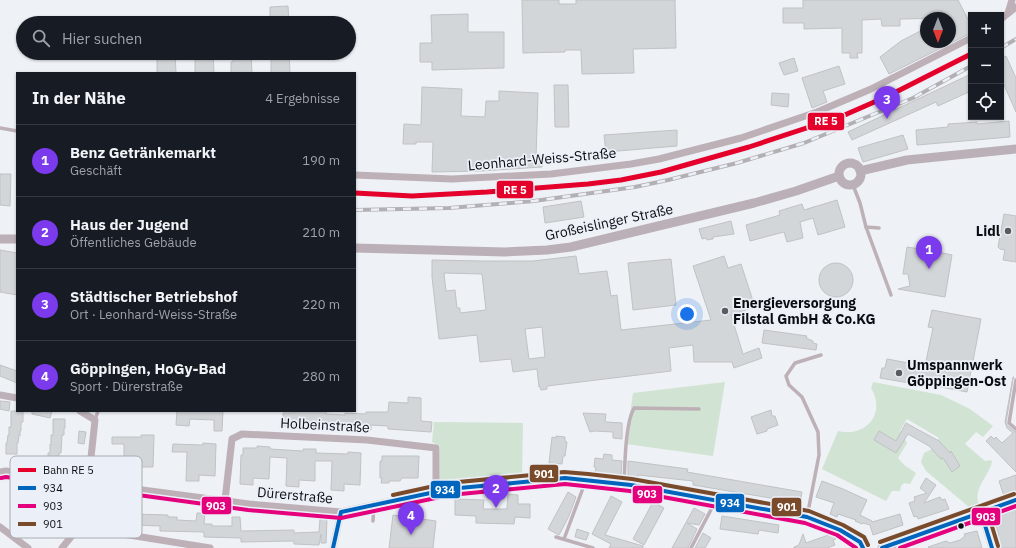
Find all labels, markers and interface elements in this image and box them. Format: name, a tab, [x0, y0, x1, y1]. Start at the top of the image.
north arrow	[920, 12, 956, 48]
map controls	[968, 12, 1004, 120]
button: +	[968, 12, 1004, 48]
search box	[16, 16, 356, 60]
icon: search	[30, 27, 52, 49]
text: Hier suchen	[62, 29, 142, 48]
button: −	[968, 48, 1004, 84]
button: locate	[968, 84, 1004, 120]
pin: 3	[874, 86, 900, 119]
text: In der Nähe	[32, 87, 126, 109]
text: 4 Ergebnisse	[265, 90, 340, 107]
line badge: RE 5	[807, 112, 845, 131]
text: RE 5	[814, 114, 838, 128]
text: Benz Getränkemarkt	[70, 143, 216, 162]
street label: Leonhard-Weiss-Straße	[467, 144, 617, 174]
text: 1	[41, 152, 49, 169]
text: 190 m	[302, 152, 340, 169]
text: Geschäft	[70, 162, 122, 179]
line badge: RE 5	[496, 180, 534, 199]
text: RE 5	[503, 183, 527, 197]
street label: Großeislinger Straße	[543, 200, 675, 244]
text: Haus der Jugend	[70, 215, 189, 234]
place label: Lidl	[976, 222, 1000, 240]
text: 2	[41, 224, 49, 241]
text: 210 m	[302, 224, 340, 241]
marker: Lidl	[1003, 226, 1013, 236]
text: Öffentliches Gebäude	[70, 234, 197, 251]
pin: 1	[916, 236, 942, 269]
text: Städtischer Betriebshof	[70, 287, 237, 306]
place label: Energieversorgung Filstal GmbH & Co.KG	[733, 294, 876, 328]
text: 3	[41, 296, 49, 313]
text: 220 m	[302, 296, 340, 313]
your location	[677, 304, 697, 324]
text: Ort · Leonhard-Weiss-Straße	[70, 306, 237, 323]
marker: Energieversorgung Filstal GmbH & Co.KG	[720, 306, 730, 316]
place label: Umspannwerk Göppingen-Ost	[907, 356, 1006, 390]
text: Göppingen, HoGy-Bad	[70, 359, 226, 378]
text: 4	[41, 368, 49, 385]
text: 280 m	[302, 368, 340, 385]
marker: Umspannwerk Göppingen-Ost	[894, 368, 904, 378]
text: Sport · Dürerstraße	[70, 378, 183, 395]
street label: Holbeinstraße	[280, 414, 371, 436]
legend	[10, 456, 142, 538]
text: Bahn RE 5	[43, 463, 94, 477]
line badge: 901	[529, 464, 559, 483]
text: 901	[534, 467, 554, 481]
pin: 2	[483, 475, 509, 508]
line badge: 934	[430, 480, 461, 499]
text: 934	[43, 481, 63, 495]
street label: Dürerstraße	[256, 483, 334, 507]
text: 934	[435, 483, 455, 497]
line badge: 903	[632, 485, 663, 504]
text: 903	[637, 487, 657, 501]
line badge: 934	[715, 493, 745, 513]
line badge: 903	[201, 496, 232, 515]
text: 934	[720, 496, 740, 510]
line badge: 901	[771, 497, 802, 517]
text: 903	[43, 499, 63, 513]
text: 903	[206, 499, 226, 513]
text: 901	[777, 500, 797, 514]
pin: 4	[398, 502, 424, 535]
line badge: 903	[971, 507, 1001, 526]
text: 903	[976, 510, 996, 524]
text: 901	[43, 517, 63, 531]
unlabelled marker	[956, 521, 966, 531]

